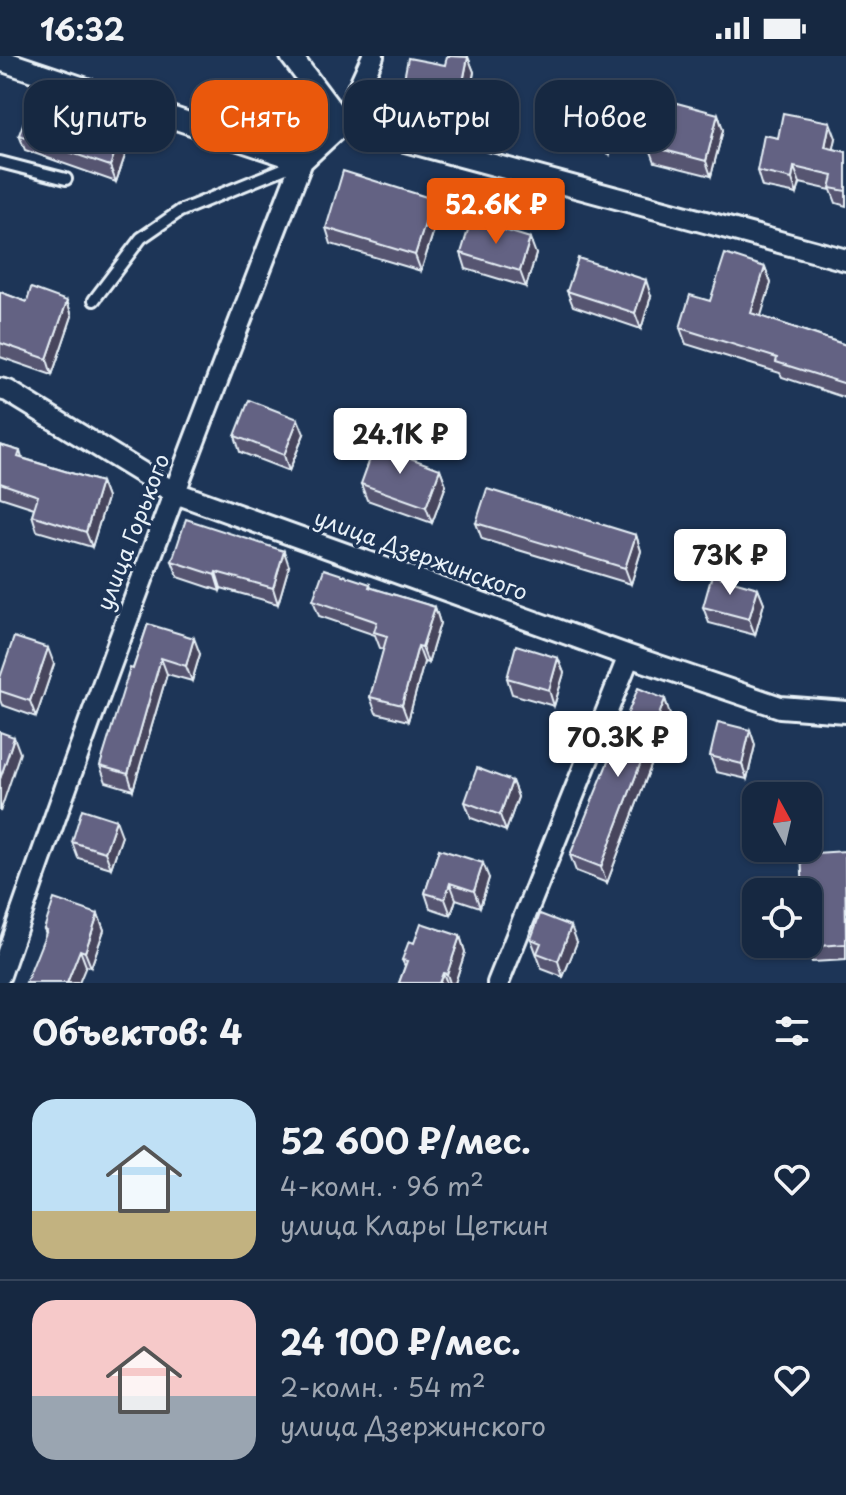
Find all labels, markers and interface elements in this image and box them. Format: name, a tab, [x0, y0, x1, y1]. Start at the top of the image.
text: 16:32	[40, 6, 124, 51]
chip: Купить	[24, 80, 175, 152]
chip: Снять	[191, 80, 328, 152]
chip: Фильтры	[344, 80, 519, 152]
chip: Новое	[535, 80, 675, 152]
pin: 52.6K ₽	[422, 178, 570, 246]
text: 52.6K ₽	[445, 184, 547, 223]
pin: 24.1K ₽	[326, 408, 474, 476]
text: 24.1K ₽	[352, 414, 448, 453]
street label: улица Горького	[87, 448, 177, 615]
street label: улица Дзержинского	[310, 500, 533, 608]
pin: 73K ₽	[674, 529, 786, 597]
text: 73K ₽	[692, 535, 768, 574]
pin: 70.3K ₽	[544, 711, 692, 779]
text: 70.3K ₽	[567, 717, 669, 756]
north arrow	[742, 782, 822, 862]
map controls	[742, 782, 822, 958]
button: locate	[742, 878, 822, 958]
text: Объектов: 4	[32, 1005, 243, 1057]
icon: filters	[770, 1009, 814, 1053]
text: 52 600 ₽/мес.	[280, 1114, 531, 1166]
icon: home	[96, 1131, 192, 1227]
icon: heart	[770, 1157, 814, 1201]
text: 4-комн. · 96 m²	[280, 1166, 484, 1205]
text: улица Клары Цеткин	[280, 1205, 549, 1244]
text: 24 100 ₽/мес.	[280, 1315, 521, 1367]
icon: home	[96, 1332, 192, 1428]
icon: heart	[770, 1358, 814, 1402]
text: 2-комн. · 54 m²	[280, 1367, 486, 1406]
text: улица Дзержинского	[280, 1406, 546, 1445]

